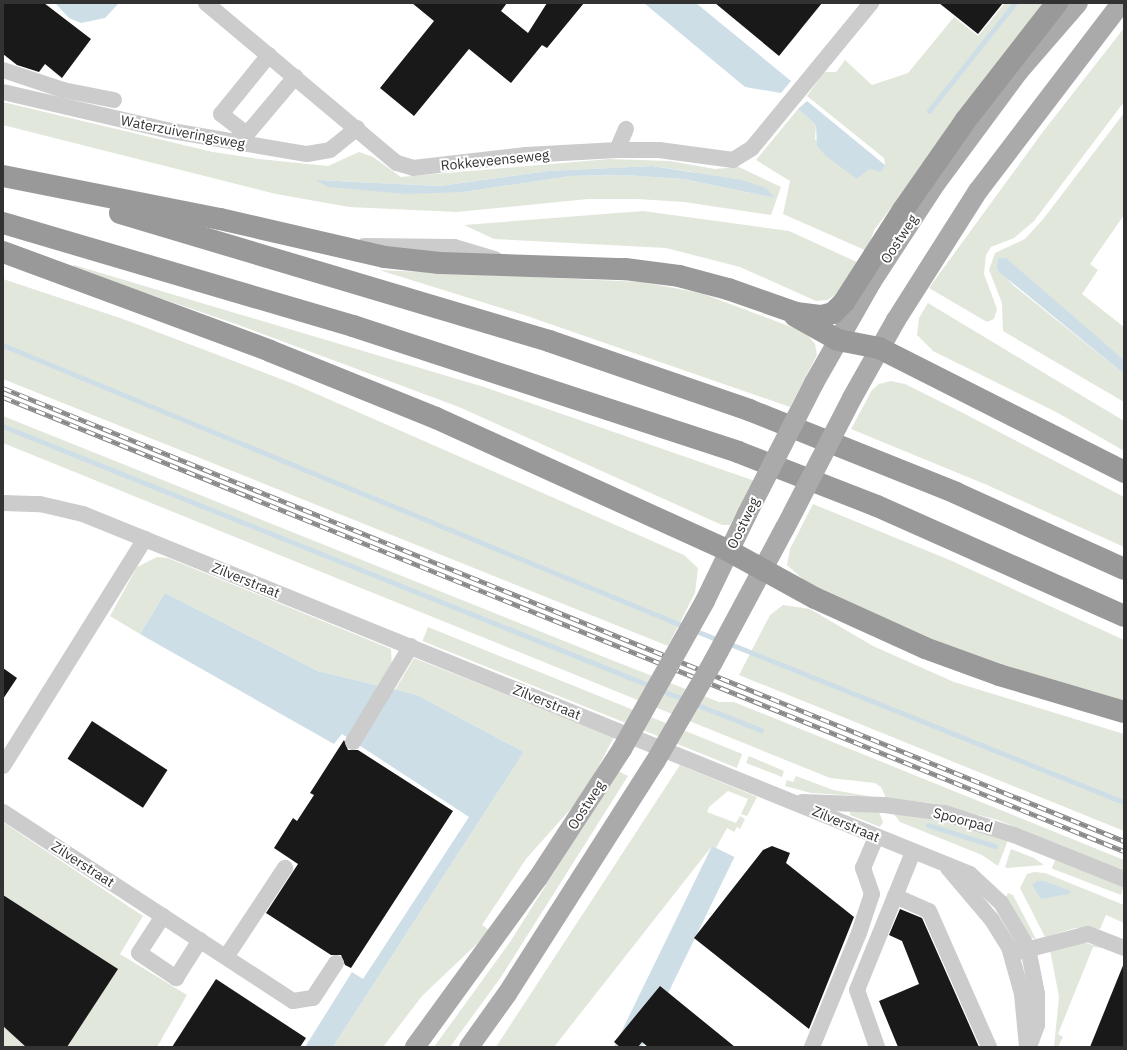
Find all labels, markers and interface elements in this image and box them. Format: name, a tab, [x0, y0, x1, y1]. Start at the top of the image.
street label: Waterzuiveringsweg	[119, 112, 247, 152]
street label: Rokkeveenseweg	[440, 146, 550, 174]
street label: Oostweg	[877, 211, 921, 267]
street label: Oostweg	[723, 495, 763, 551]
street label: Zilverstraat	[210, 559, 282, 601]
street label: Zilverstraat	[511, 681, 583, 723]
street label: Oostweg	[564, 777, 608, 833]
street label: Zilverstraat	[810, 802, 882, 846]
street label: Spoorpad	[931, 804, 995, 836]
street label: Zilverstraat	[48, 837, 118, 891]

